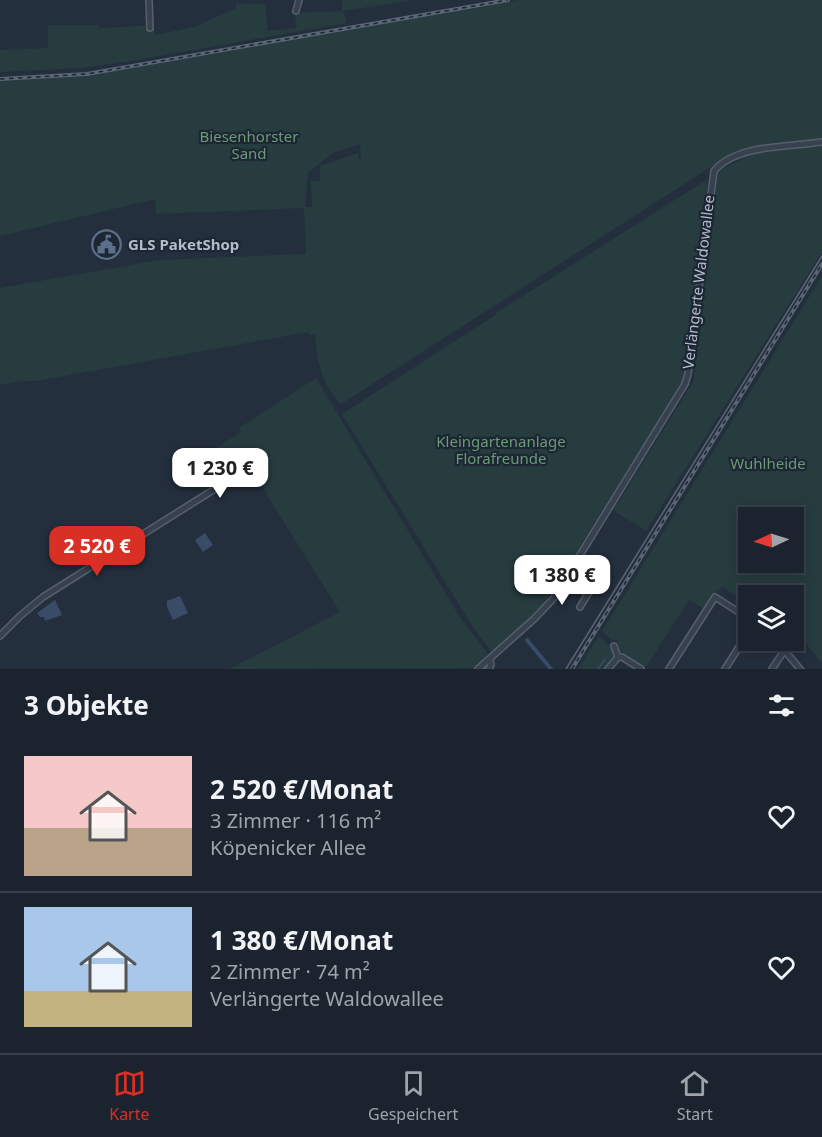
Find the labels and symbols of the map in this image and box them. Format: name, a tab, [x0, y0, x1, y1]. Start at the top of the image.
park label: Biesenhorster Sand	[200, 126, 298, 163]
street label: Verlängerte Waldowallee	[677, 194, 719, 370]
public building icon: GLS PaketShop	[91, 229, 123, 261]
place label: GLS PaketShop	[128, 234, 239, 254]
park label: Kleingartenanlage Florafreunde	[436, 431, 566, 468]
pin: 1 230 €	[165, 448, 275, 499]
park label: Wuhlheide	[730, 453, 806, 473]
north arrow	[738, 507, 804, 573]
pin: 2 520 €	[42, 526, 152, 577]
pin: 1 380 €	[507, 555, 617, 606]

